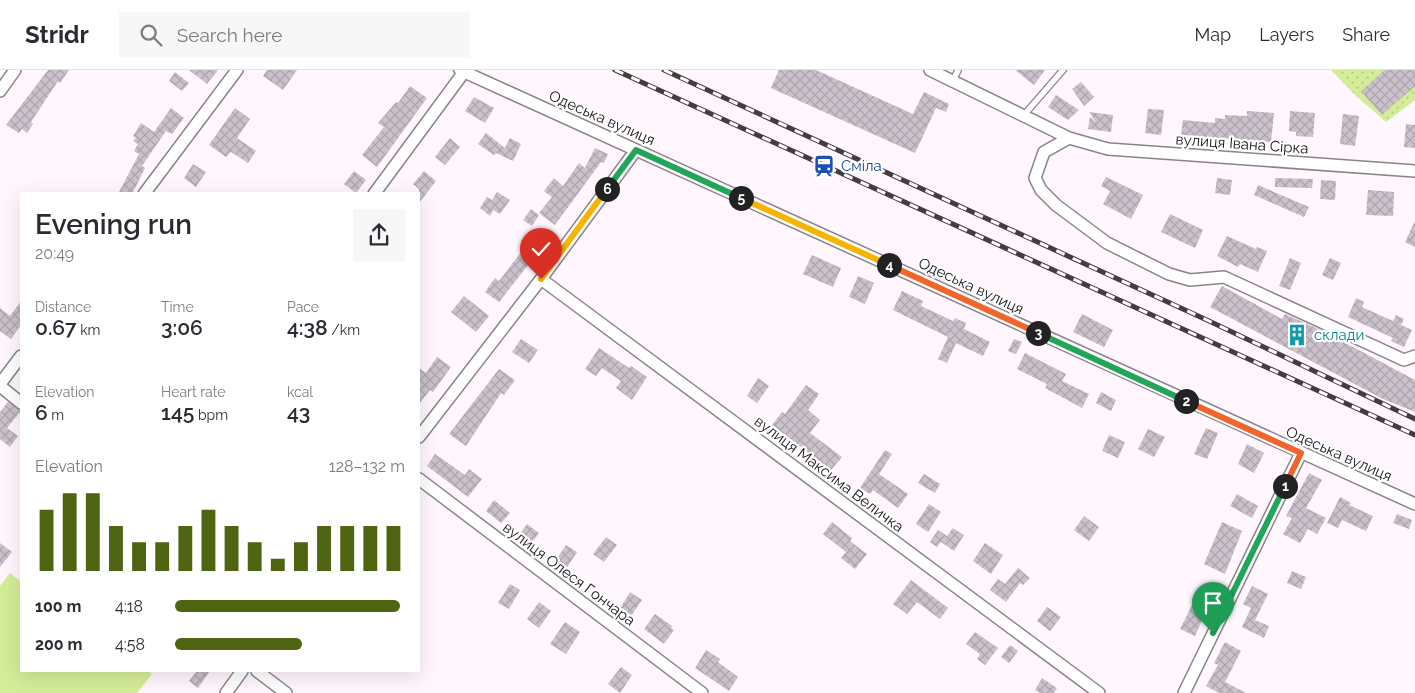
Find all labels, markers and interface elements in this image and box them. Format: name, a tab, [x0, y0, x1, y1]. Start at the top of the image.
search box	[119, 12, 469, 57]
text: Stridr	[25, 20, 89, 49]
icon: search	[137, 21, 165, 49]
text: Search here	[177, 24, 282, 46]
text: Map	[1195, 24, 1231, 45]
text: Layers	[1259, 24, 1314, 45]
text: Share	[1342, 24, 1390, 45]
street label: Одеська вулиця	[546, 87, 658, 149]
street label: вулиця Івана Сірка	[1175, 130, 1309, 158]
station icon: Сміла	[811, 153, 837, 179]
place label: Сміла	[841, 157, 882, 175]
pin: 6	[594, 176, 620, 202]
text: 6	[603, 181, 612, 197]
pin: 5	[728, 186, 754, 210]
text: 5	[738, 190, 745, 206]
text: Evening run	[35, 208, 192, 241]
button: share	[353, 209, 405, 261]
pin	[520, 228, 562, 279]
icon: check	[527, 235, 555, 263]
text: 20:49	[35, 244, 74, 263]
pin: 4	[876, 252, 902, 278]
street label: Одеська вулиця	[915, 254, 1027, 318]
text: 4	[886, 257, 894, 273]
text: Distance	[35, 299, 91, 315]
text: Time	[161, 299, 194, 315]
text: Pace	[287, 299, 319, 315]
text: 0.67	[35, 315, 77, 340]
text: 3:06	[161, 315, 203, 340]
text: 4:38	[287, 315, 328, 340]
pin: 3	[1026, 320, 1050, 346]
text: km	[77, 322, 100, 338]
text: /km	[328, 322, 360, 338]
building icon: склади	[1284, 322, 1310, 348]
text: 3	[1035, 325, 1042, 341]
place label: склади	[1314, 326, 1364, 344]
text: Elevation	[35, 384, 94, 400]
text: Heart rate	[161, 384, 225, 400]
text: kcal	[287, 384, 313, 400]
pin: 2	[1174, 388, 1198, 414]
text: 2	[1183, 393, 1190, 409]
text: 6	[35, 400, 48, 425]
text: 145	[161, 400, 194, 425]
text: 43	[287, 400, 310, 425]
text: m	[48, 407, 64, 423]
text: bpm	[194, 407, 228, 423]
street label: вулиця Максима Величка	[751, 412, 907, 536]
street label: Одеська вулиця	[1283, 423, 1395, 485]
text: Elevation	[35, 457, 103, 476]
text: 128–132 m	[329, 457, 405, 476]
pin: 1	[1272, 474, 1298, 498]
text: 1	[1282, 478, 1289, 494]
street label: вулиця Олеся Гончара	[499, 518, 639, 630]
pin	[1192, 582, 1234, 633]
icon: arrive	[1199, 589, 1227, 617]
text: 100 m	[35, 597, 81, 616]
text: 4:18	[115, 597, 143, 616]
text: 200 m	[35, 635, 82, 654]
text: 4:58	[115, 635, 145, 654]

